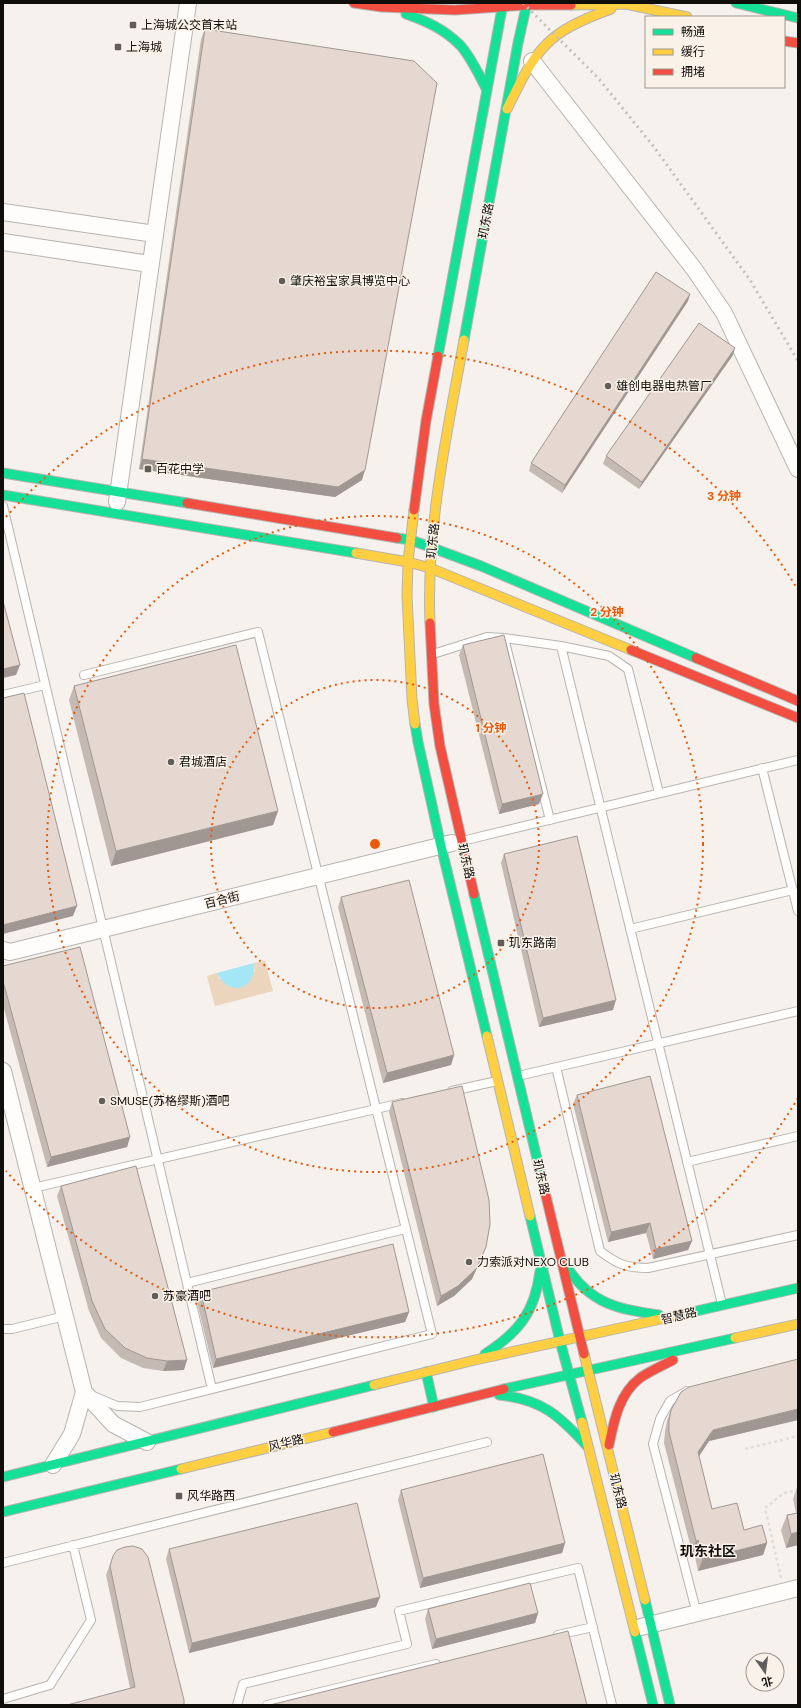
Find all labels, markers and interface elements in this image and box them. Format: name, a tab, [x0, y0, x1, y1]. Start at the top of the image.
legend	[645, 16, 785, 88]
place label: 上海城公交首末站	[141, 17, 237, 33]
marker: 上海城公交首末站	[128, 20, 138, 30]
text: 畅通	[681, 24, 705, 40]
place label: 上海城	[126, 39, 162, 55]
marker: 上海城	[113, 42, 123, 52]
text: 缓行	[681, 44, 705, 60]
text: 拥堵	[681, 64, 705, 80]
street label: 玑东路	[475, 202, 497, 240]
place label: 肇庆裕宝家具博览中心	[290, 273, 410, 289]
marker: 肇庆裕宝家具博览中心	[277, 276, 287, 286]
place label: 雄创电器电热管厂	[616, 378, 712, 394]
marker: 雄创电器电热管厂	[603, 381, 613, 391]
place label: 百花中学	[156, 461, 204, 477]
marker: 百花中学	[143, 464, 153, 474]
text: 3 分钟	[707, 488, 741, 504]
street label: 玑东路	[423, 522, 443, 560]
text: 2 分钟	[590, 604, 624, 620]
text: 1 分钟	[475, 720, 507, 736]
place label: 君城酒店	[179, 754, 227, 770]
marker: 君城酒店	[166, 757, 176, 767]
centre of rings	[368, 837, 382, 851]
street label: 玑东路	[454, 842, 478, 880]
street label: 百合街	[203, 888, 241, 912]
place label: 玑东路南	[509, 935, 557, 951]
marker: 玑东路南	[496, 938, 506, 948]
place label: SMUSE(苏格缪斯)酒吧	[110, 1093, 230, 1109]
marker: SMUSE(苏格缪斯)酒吧	[97, 1096, 107, 1106]
street label: 玑东路	[529, 1158, 553, 1196]
place label: 力索派对NEXO CLUB	[477, 1254, 589, 1270]
marker: 力索派对NEXO CLUB	[464, 1257, 474, 1267]
place label: 苏豪酒吧	[163, 1288, 211, 1304]
marker: 苏豪酒吧	[150, 1291, 160, 1301]
street label: 智慧路	[660, 1304, 698, 1328]
street label: 风华路	[267, 1431, 305, 1455]
street label: 玑东路	[606, 1472, 630, 1510]
place label: 风华路西	[187, 1488, 235, 1504]
marker: 风华路西	[174, 1491, 184, 1501]
district label: 玑东社区	[680, 1542, 736, 1560]
north arrow	[745, 1652, 785, 1692]
text: 北	[760, 1674, 774, 1690]

